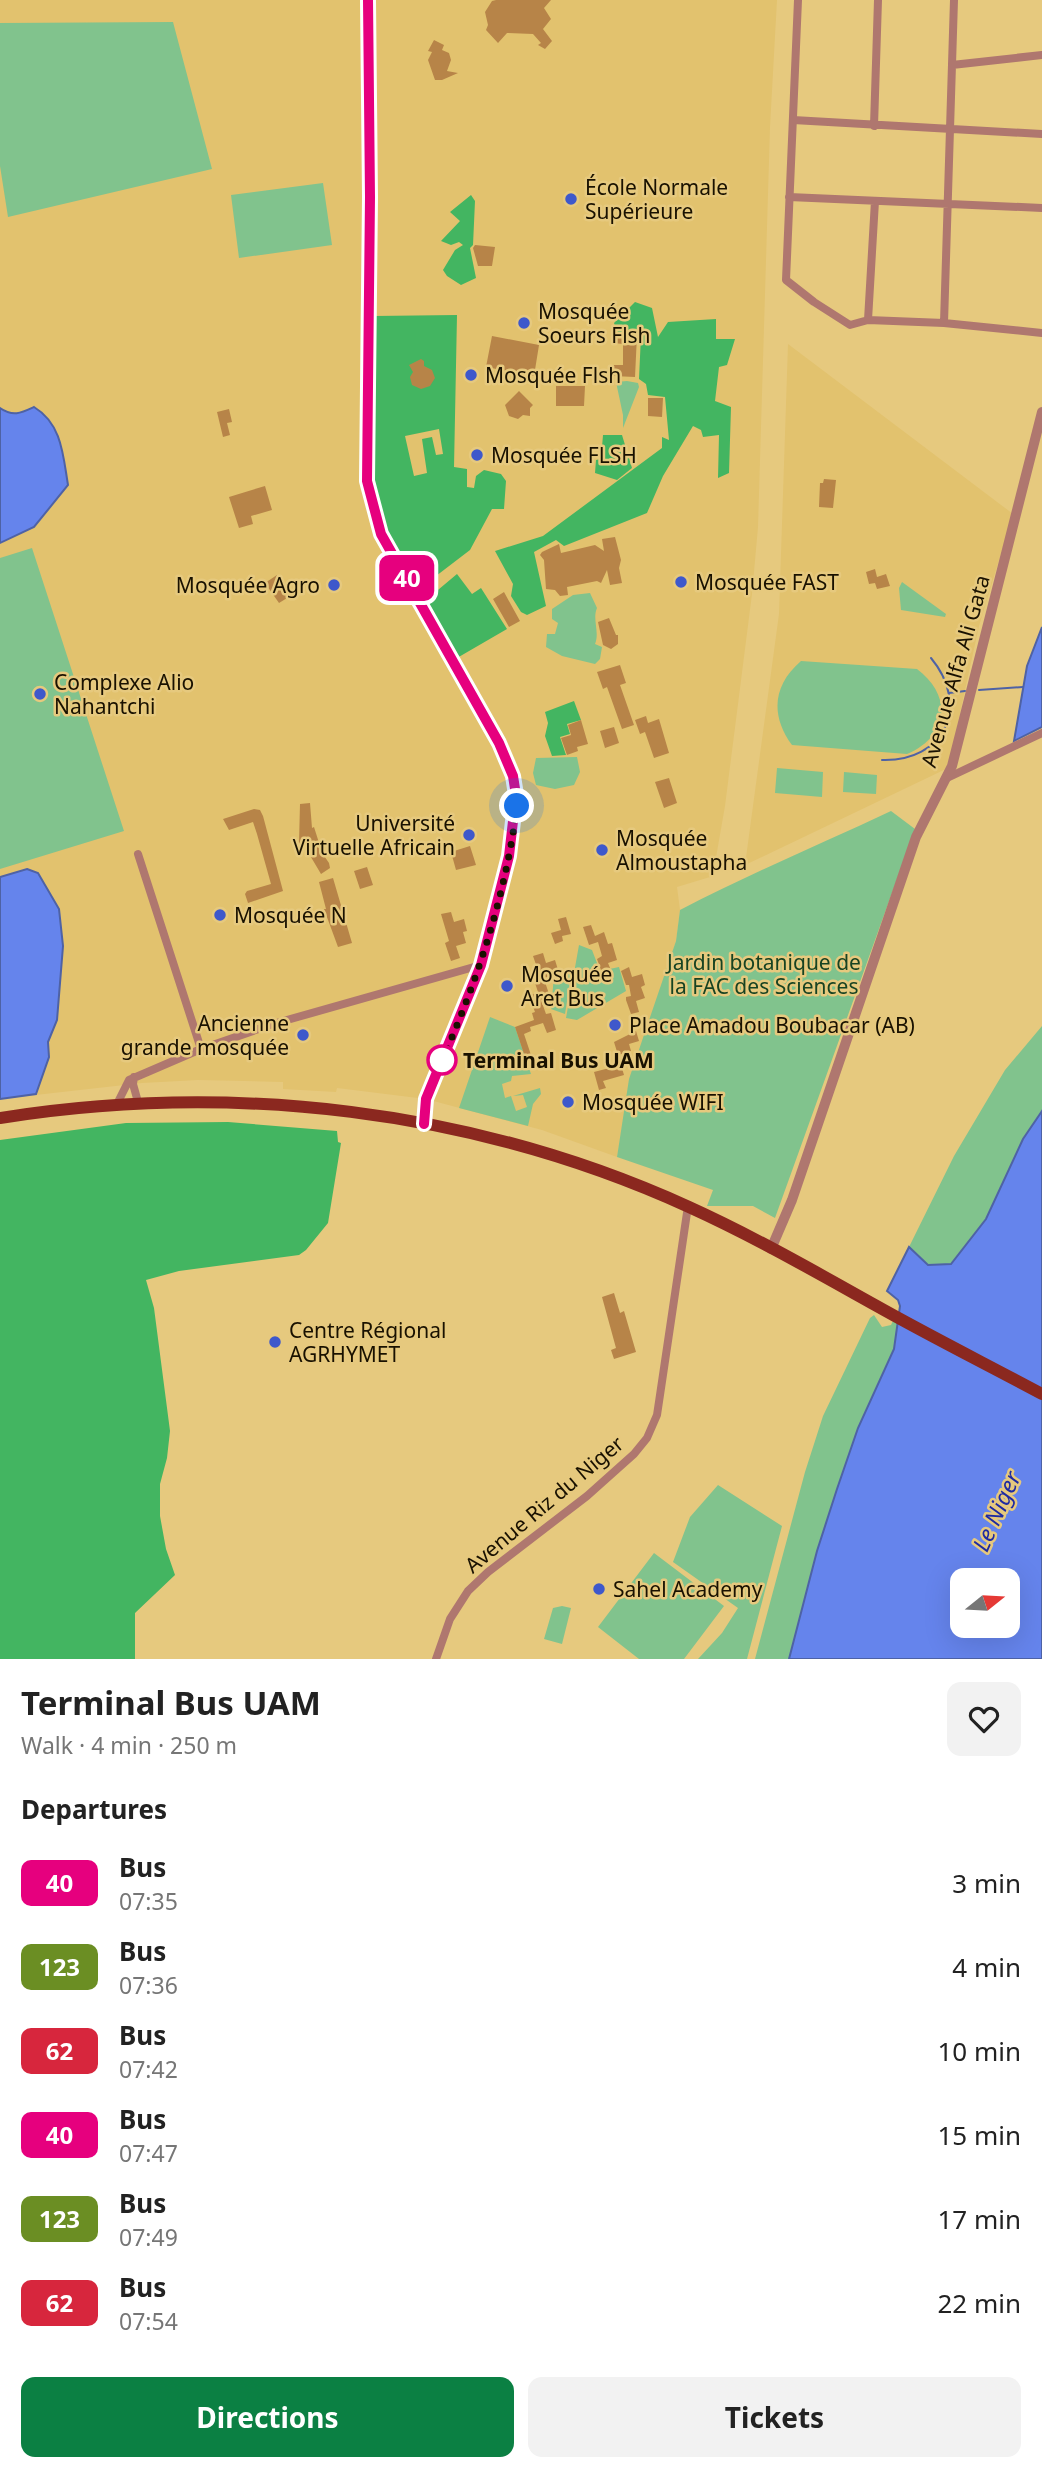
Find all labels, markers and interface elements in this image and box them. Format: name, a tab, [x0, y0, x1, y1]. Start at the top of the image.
place label: École Normale Supérieure	[585, 173, 728, 225]
marker: École Normale Supérieure	[563, 191, 579, 207]
place label: Mosquée Soeurs Flsh	[538, 297, 651, 349]
marker: Mosquée Soeurs Flsh	[516, 315, 532, 331]
place label: Mosquée Flsh	[485, 361, 621, 389]
marker: Mosquée Flsh	[463, 367, 479, 383]
place label: Mosquée FLSH	[491, 441, 637, 469]
marker: Mosquée FLSH	[469, 447, 485, 463]
line badge: 40	[376, 555, 438, 601]
text: 40	[393, 561, 421, 594]
place label: Mosquée FAST	[695, 568, 839, 596]
place label: Mosquée Agro	[176, 571, 320, 599]
street label: Avenue Alfa Ali Gata	[914, 572, 996, 770]
marker: Mosquée FAST	[673, 574, 689, 590]
marker: Mosquée Agro	[326, 577, 342, 593]
place label: Complexe Alio Nahantchi	[54, 668, 194, 720]
marker: Complexe Alio Nahantchi	[32, 686, 48, 702]
your location	[499, 788, 534, 823]
place label: Université Virtuelle Africain	[293, 809, 455, 861]
place label: Mosquée Almoustapha	[616, 824, 747, 876]
marker: Université Virtuelle Africain	[461, 827, 477, 843]
marker: Mosquée Almoustapha	[594, 842, 610, 858]
place label: Mosquée N	[234, 901, 347, 929]
marker: Mosquée N	[212, 907, 228, 923]
park label: Jardin botanique de la FAC des Sciences	[665, 948, 861, 1000]
place label: Mosquée Aret Bus	[521, 960, 612, 1012]
marker: Mosquée Aret Bus	[499, 978, 515, 994]
place label: Ancienne grande mosquée	[121, 1009, 289, 1061]
place label: Place Amadou Boubacar (AB)	[629, 1011, 915, 1039]
marker: Place Amadou Boubacar (AB)	[607, 1017, 623, 1033]
marker: Ancienne grande mosquée	[295, 1027, 311, 1043]
marker: Terminal Bus UAM	[427, 1045, 457, 1075]
place label: Terminal Bus UAM	[463, 1046, 654, 1074]
place label: Mosquée WIFI	[582, 1088, 724, 1116]
marker: Mosquée WIFI	[560, 1094, 576, 1110]
place label: Centre Régional AGRHYMET	[289, 1316, 446, 1368]
marker: Centre Régional AGRHYMET	[267, 1334, 283, 1350]
street label: Avenue Riz du Niger	[459, 1429, 630, 1579]
water label: Le Niger	[964, 1465, 1028, 1556]
north arrow	[950, 1568, 1020, 1638]
map controls	[950, 1568, 1020, 1638]
place label: Sahel Academy	[613, 1575, 763, 1603]
marker: Sahel Academy	[591, 1581, 607, 1597]
text: Terminal Bus UAM	[21, 1680, 321, 1725]
button: heart	[947, 1682, 1021, 1756]
text: Walk · 4 min · 250 m	[21, 1729, 237, 1761]
text: Departures	[21, 1791, 167, 1827]
text: Bus	[119, 1849, 166, 1885]
text: 3 min	[952, 1865, 1021, 1901]
text: 40	[46, 1866, 73, 1899]
text: 07:35	[119, 1885, 178, 1917]
text: Bus	[119, 1933, 166, 1969]
text: 4 min	[952, 1949, 1021, 1985]
text: 123	[39, 1950, 80, 1983]
text: 07:36	[119, 1969, 178, 2001]
text: Bus	[119, 2017, 166, 2053]
text: 10 min	[937, 2033, 1021, 2069]
text: 62	[46, 2034, 73, 2067]
text: 07:42	[119, 2053, 178, 2085]
text: Bus	[119, 2101, 166, 2137]
text: 15 min	[937, 2117, 1021, 2153]
text: 40	[46, 2118, 73, 2151]
text: 07:47	[119, 2137, 178, 2169]
text: Bus	[119, 2185, 166, 2221]
text: 17 min	[937, 2201, 1021, 2237]
text: 123	[39, 2202, 80, 2235]
text: 07:49	[119, 2221, 178, 2253]
text: Bus	[119, 2269, 166, 2305]
text: 22 min	[937, 2285, 1021, 2321]
text: 62	[46, 2286, 73, 2319]
text: 07:54	[119, 2305, 178, 2337]
button: Directions	[21, 2377, 514, 2457]
button: Tickets	[528, 2377, 1021, 2457]

